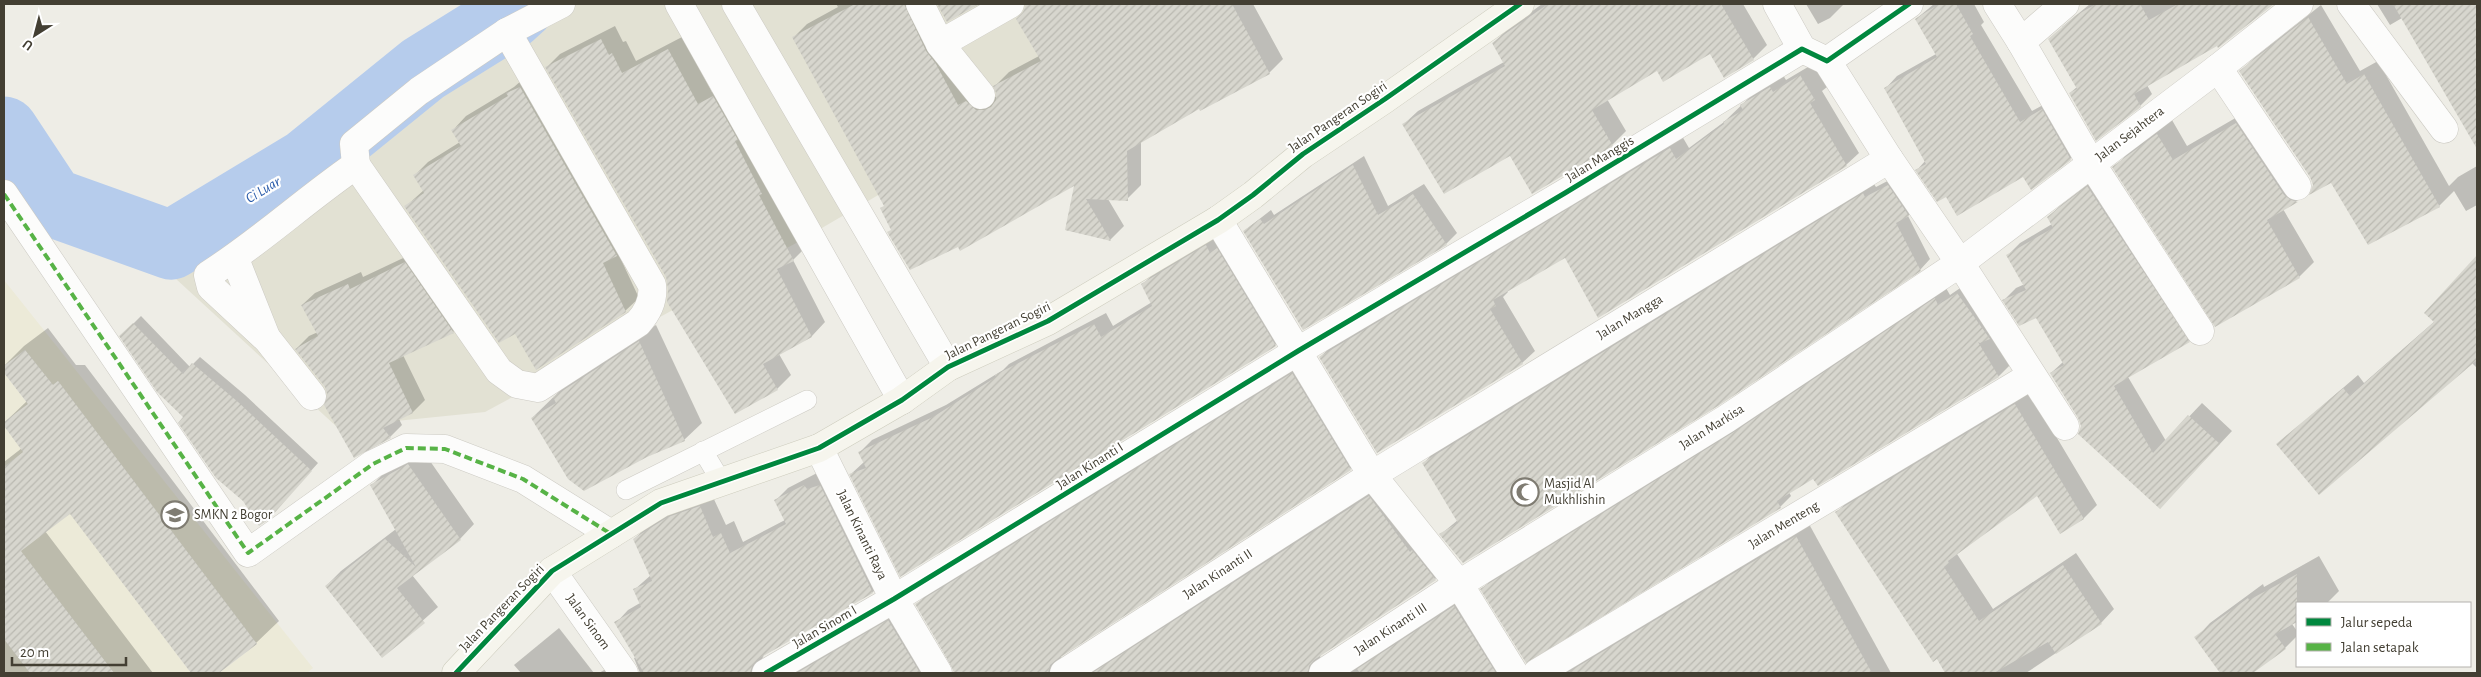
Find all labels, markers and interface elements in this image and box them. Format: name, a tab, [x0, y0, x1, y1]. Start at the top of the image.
north arrow	[10, 10, 60, 60]
text: U	[20, 36, 36, 53]
street label: Jalan Pangeran Sogiri	[1286, 79, 1390, 155]
street label: Jalan Sejahtera	[2093, 104, 2167, 164]
street label: Jalan Manggis	[1564, 133, 1636, 185]
water label: Ci Luar	[243, 173, 284, 206]
street label: Jalan Mangga	[1595, 292, 1666, 342]
street label: Jalan Pangeran Sogiri	[943, 299, 1053, 363]
street label: Jalan Markisa	[1677, 401, 1747, 452]
street label: Jalan Kinanti I	[1054, 440, 1126, 492]
mosque icon: Masjid Al Mukhlishin	[1510, 477, 1540, 507]
place label: Masjid Al Mukhlishin	[1544, 477, 1606, 507]
street label: Jalan Kinanti Raya	[834, 488, 890, 583]
street label: Jalan Menteng	[1747, 499, 1822, 551]
school or university icon: SMKN 2 Bogor	[160, 500, 190, 530]
place label: SMKN 2 Bogor	[194, 508, 273, 522]
street label: Jalan Kinanti II	[1181, 547, 1255, 601]
street label: Jalan Pangeran Sogiri	[457, 562, 547, 654]
street label: Jalan Sinom	[563, 592, 613, 652]
street label: Jalan Kinanti III	[1352, 601, 1430, 657]
legend	[2296, 602, 2471, 667]
street label: Jalan Sinom I	[791, 603, 859, 651]
text: Jalur sepeda	[2341, 615, 2413, 630]
scale bar	[12, 634, 126, 666]
text: Jalan setapak	[2341, 640, 2419, 655]
text: 20 m	[20, 645, 49, 660]

